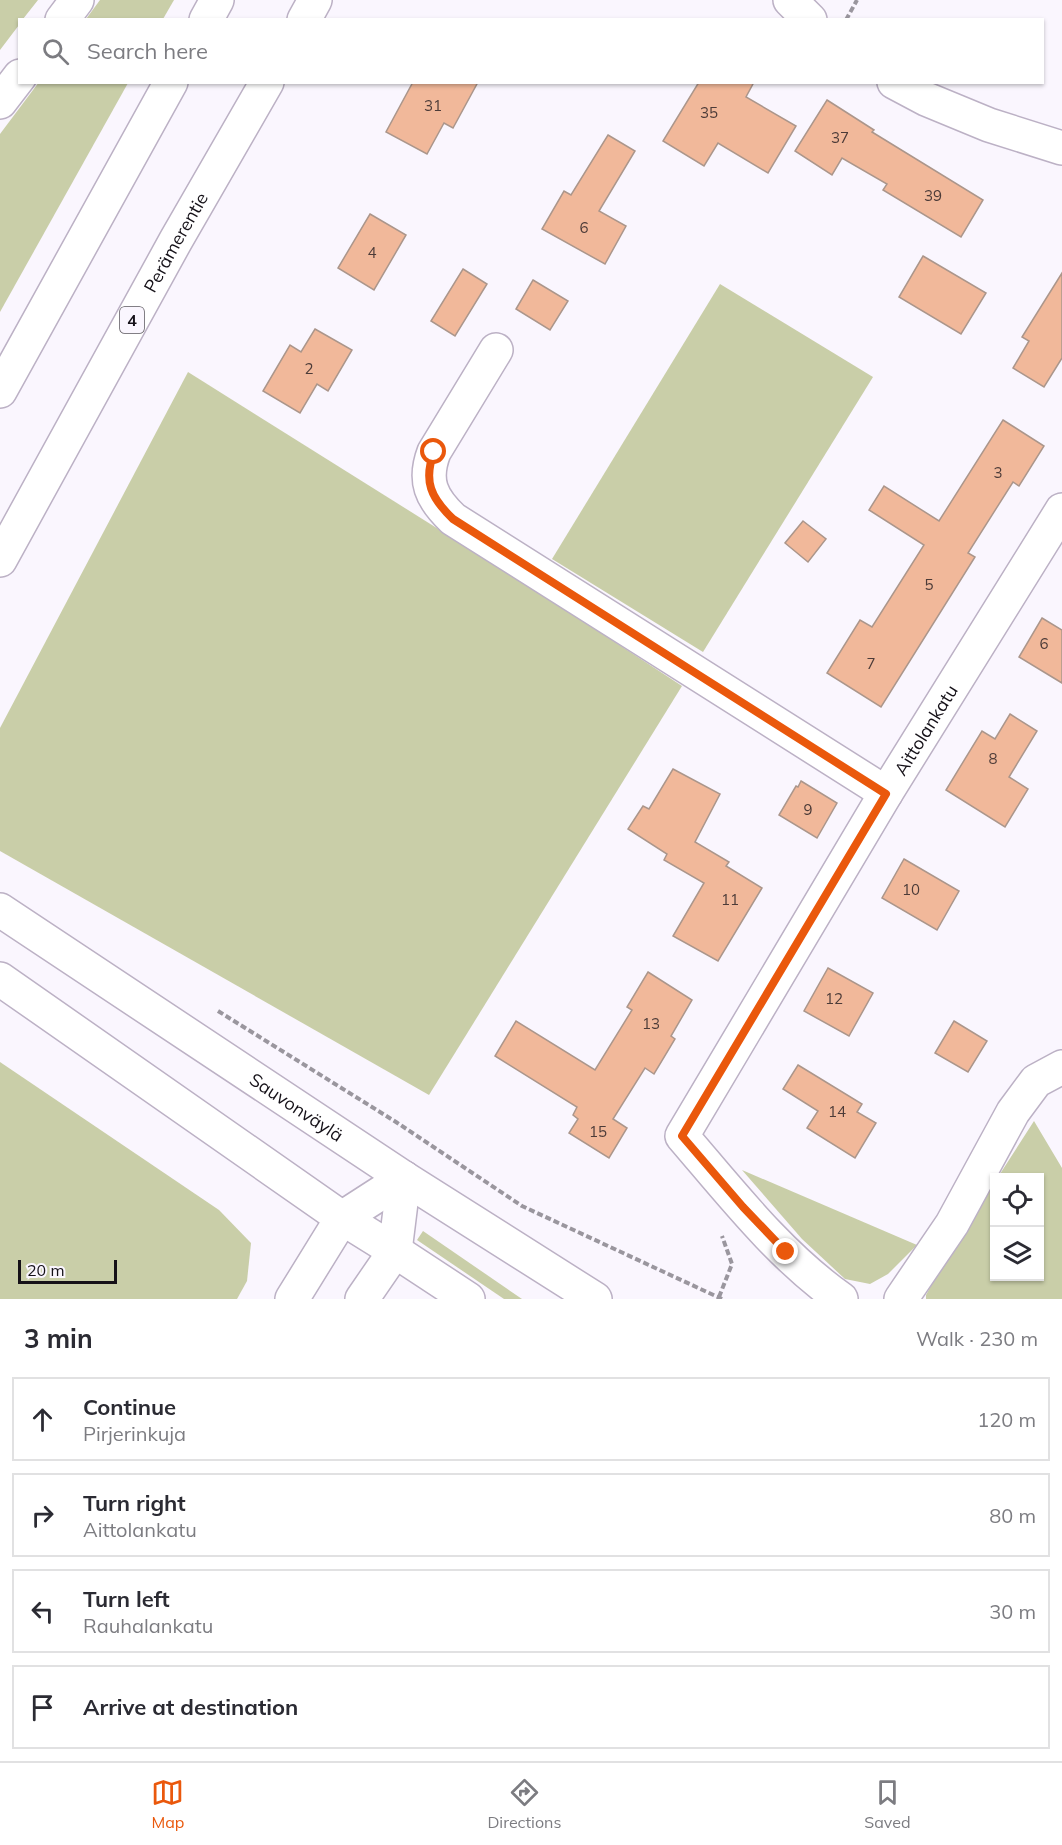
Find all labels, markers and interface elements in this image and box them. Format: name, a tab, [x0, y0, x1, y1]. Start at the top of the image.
search box	[18, 18, 1044, 84]
icon: search	[39, 35, 72, 68]
text: Search here	[87, 37, 208, 65]
house number: 31	[424, 96, 442, 115]
house number: 35	[700, 103, 718, 122]
house number: 37	[831, 128, 849, 147]
house number: 39	[924, 186, 942, 205]
street label: Perämerentie	[138, 188, 213, 296]
house number: 6	[579, 218, 589, 237]
house number: 4	[367, 243, 377, 262]
road number: 4	[120, 307, 144, 333]
house number: 2	[304, 359, 314, 378]
route start	[420, 438, 446, 464]
house number: 3	[993, 463, 1003, 482]
house number: 5	[924, 575, 934, 594]
house number: 6	[1039, 634, 1049, 653]
house number: 7	[866, 654, 876, 673]
street label: Aittolankatu	[889, 680, 962, 779]
house number: 8	[988, 749, 998, 768]
house number: 9	[803, 800, 813, 819]
house number: 10	[902, 880, 920, 899]
house number: 11	[721, 890, 739, 909]
house number: 12	[825, 989, 843, 1008]
house number: 13	[642, 1014, 660, 1033]
street label: Sauvonväylä	[245, 1067, 348, 1146]
house number: 14	[828, 1102, 846, 1121]
house number: 15	[589, 1122, 607, 1141]
map controls	[990, 1173, 1044, 1281]
button: locate	[990, 1173, 1044, 1227]
button: layers	[990, 1227, 1044, 1281]
route end	[772, 1238, 798, 1264]
scale bar	[18, 1257, 117, 1284]
text: 20 m	[27, 1260, 64, 1280]
text: 3 min	[24, 1322, 93, 1355]
text: Walk · 230 m	[916, 1326, 1038, 1351]
text: Continue	[83, 1393, 176, 1421]
icon: ahead	[26, 1403, 59, 1436]
text: 120 m	[977, 1407, 1036, 1432]
text: Pirjerinkuja	[83, 1421, 186, 1446]
text: Turn right	[83, 1489, 186, 1517]
icon: right	[26, 1499, 59, 1532]
text: 80 m	[989, 1503, 1036, 1528]
text: Aittolankatu	[83, 1517, 197, 1542]
text: Turn left	[83, 1585, 170, 1613]
icon: left	[26, 1595, 59, 1628]
text: 30 m	[989, 1599, 1036, 1624]
text: Rauhalankatu	[83, 1613, 213, 1638]
icon: arrive	[26, 1691, 59, 1724]
text: Arrive at destination	[83, 1693, 298, 1721]
tab: Map	[151, 1776, 184, 1832]
tab: Directions	[487, 1776, 561, 1832]
tab: Saved	[864, 1776, 911, 1832]

